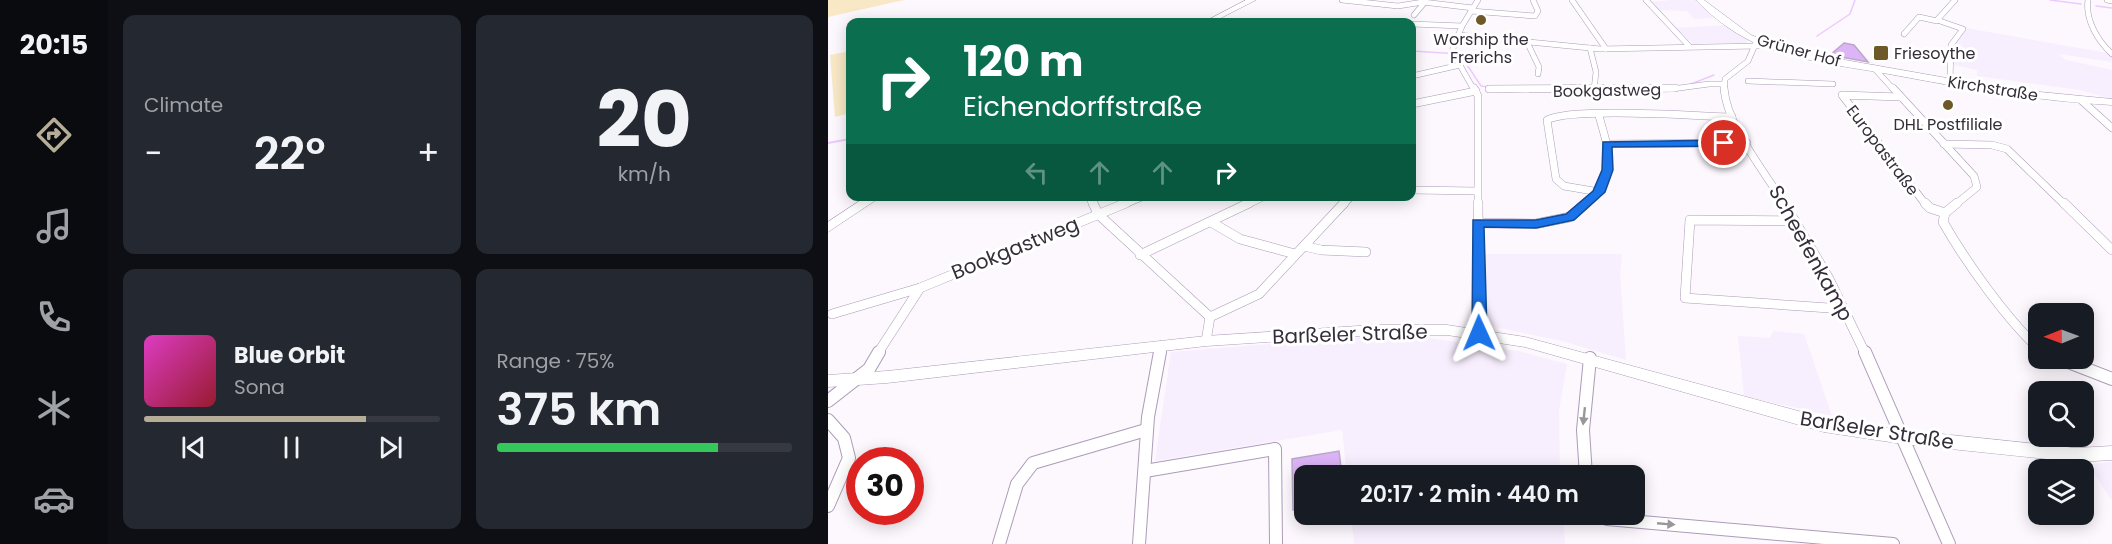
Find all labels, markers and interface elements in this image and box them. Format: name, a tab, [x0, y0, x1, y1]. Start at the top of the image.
marker: Worship the Frerichs	[1474, 13, 1488, 27]
text: 20:15	[20, 26, 88, 63]
place label: Worship the Frerichs	[1433, 28, 1529, 69]
street label: Grüner Hof	[1755, 28, 1843, 73]
text: 120 m	[963, 32, 1084, 91]
icon: right	[864, 42, 942, 120]
place label: Friesoythe	[1894, 42, 1976, 65]
marker: Friesoythe	[1872, 44, 1890, 62]
text: 20	[597, 65, 692, 174]
street label: Kirchstraße	[1946, 70, 2040, 107]
street label: Bookgastweg	[1553, 78, 1661, 103]
text: Eichendorffstraße	[963, 88, 1202, 125]
text: Climate	[144, 91, 223, 119]
marker: DHL Postfiliale	[1941, 98, 1955, 112]
street label: Europastraße	[1841, 100, 1924, 200]
place label: DHL Postfiliale	[1894, 113, 2003, 136]
icon: directions	[33, 114, 75, 156]
pin	[1698, 117, 1749, 168]
text: 22°	[254, 122, 325, 185]
icon: arrive	[1707, 126, 1740, 159]
text: −	[144, 130, 162, 177]
text: +	[417, 130, 440, 177]
icon: left	[1020, 156, 1053, 189]
icon: ahead	[1083, 156, 1116, 189]
icon: ahead	[1146, 156, 1179, 189]
icon: right	[1209, 156, 1242, 189]
text: km/h	[618, 160, 671, 188]
street label: Scheefenkamp	[1762, 180, 1860, 326]
icon: music	[33, 205, 75, 247]
street label: Bookgastweg	[947, 210, 1083, 286]
icon: phone	[33, 296, 75, 338]
position arrow	[1447, 301, 1511, 365]
north arrow	[2028, 303, 2094, 369]
map controls	[2028, 303, 2094, 525]
street label: Barßeler Straße	[1272, 317, 1428, 351]
text: Blue Orbit	[234, 340, 345, 371]
text: Range · 75%	[497, 347, 614, 375]
text: Sona	[234, 373, 285, 401]
text: 375 km	[497, 378, 661, 441]
button: search	[2028, 381, 2094, 447]
icon: climate	[33, 387, 75, 429]
street label: Barßeler Straße	[1798, 404, 1956, 456]
one-way arrow	[1579, 407, 1589, 426]
icon: previous	[177, 431, 210, 464]
icon: pause	[275, 431, 308, 464]
icon: next	[374, 431, 407, 464]
speed limit sign: 30	[846, 447, 924, 525]
button: layers	[2028, 459, 2094, 525]
icon: car	[33, 478, 75, 520]
text: 20:17 · 2 min · 440 m	[1360, 479, 1579, 510]
one-way arrow	[1656, 519, 1675, 529]

